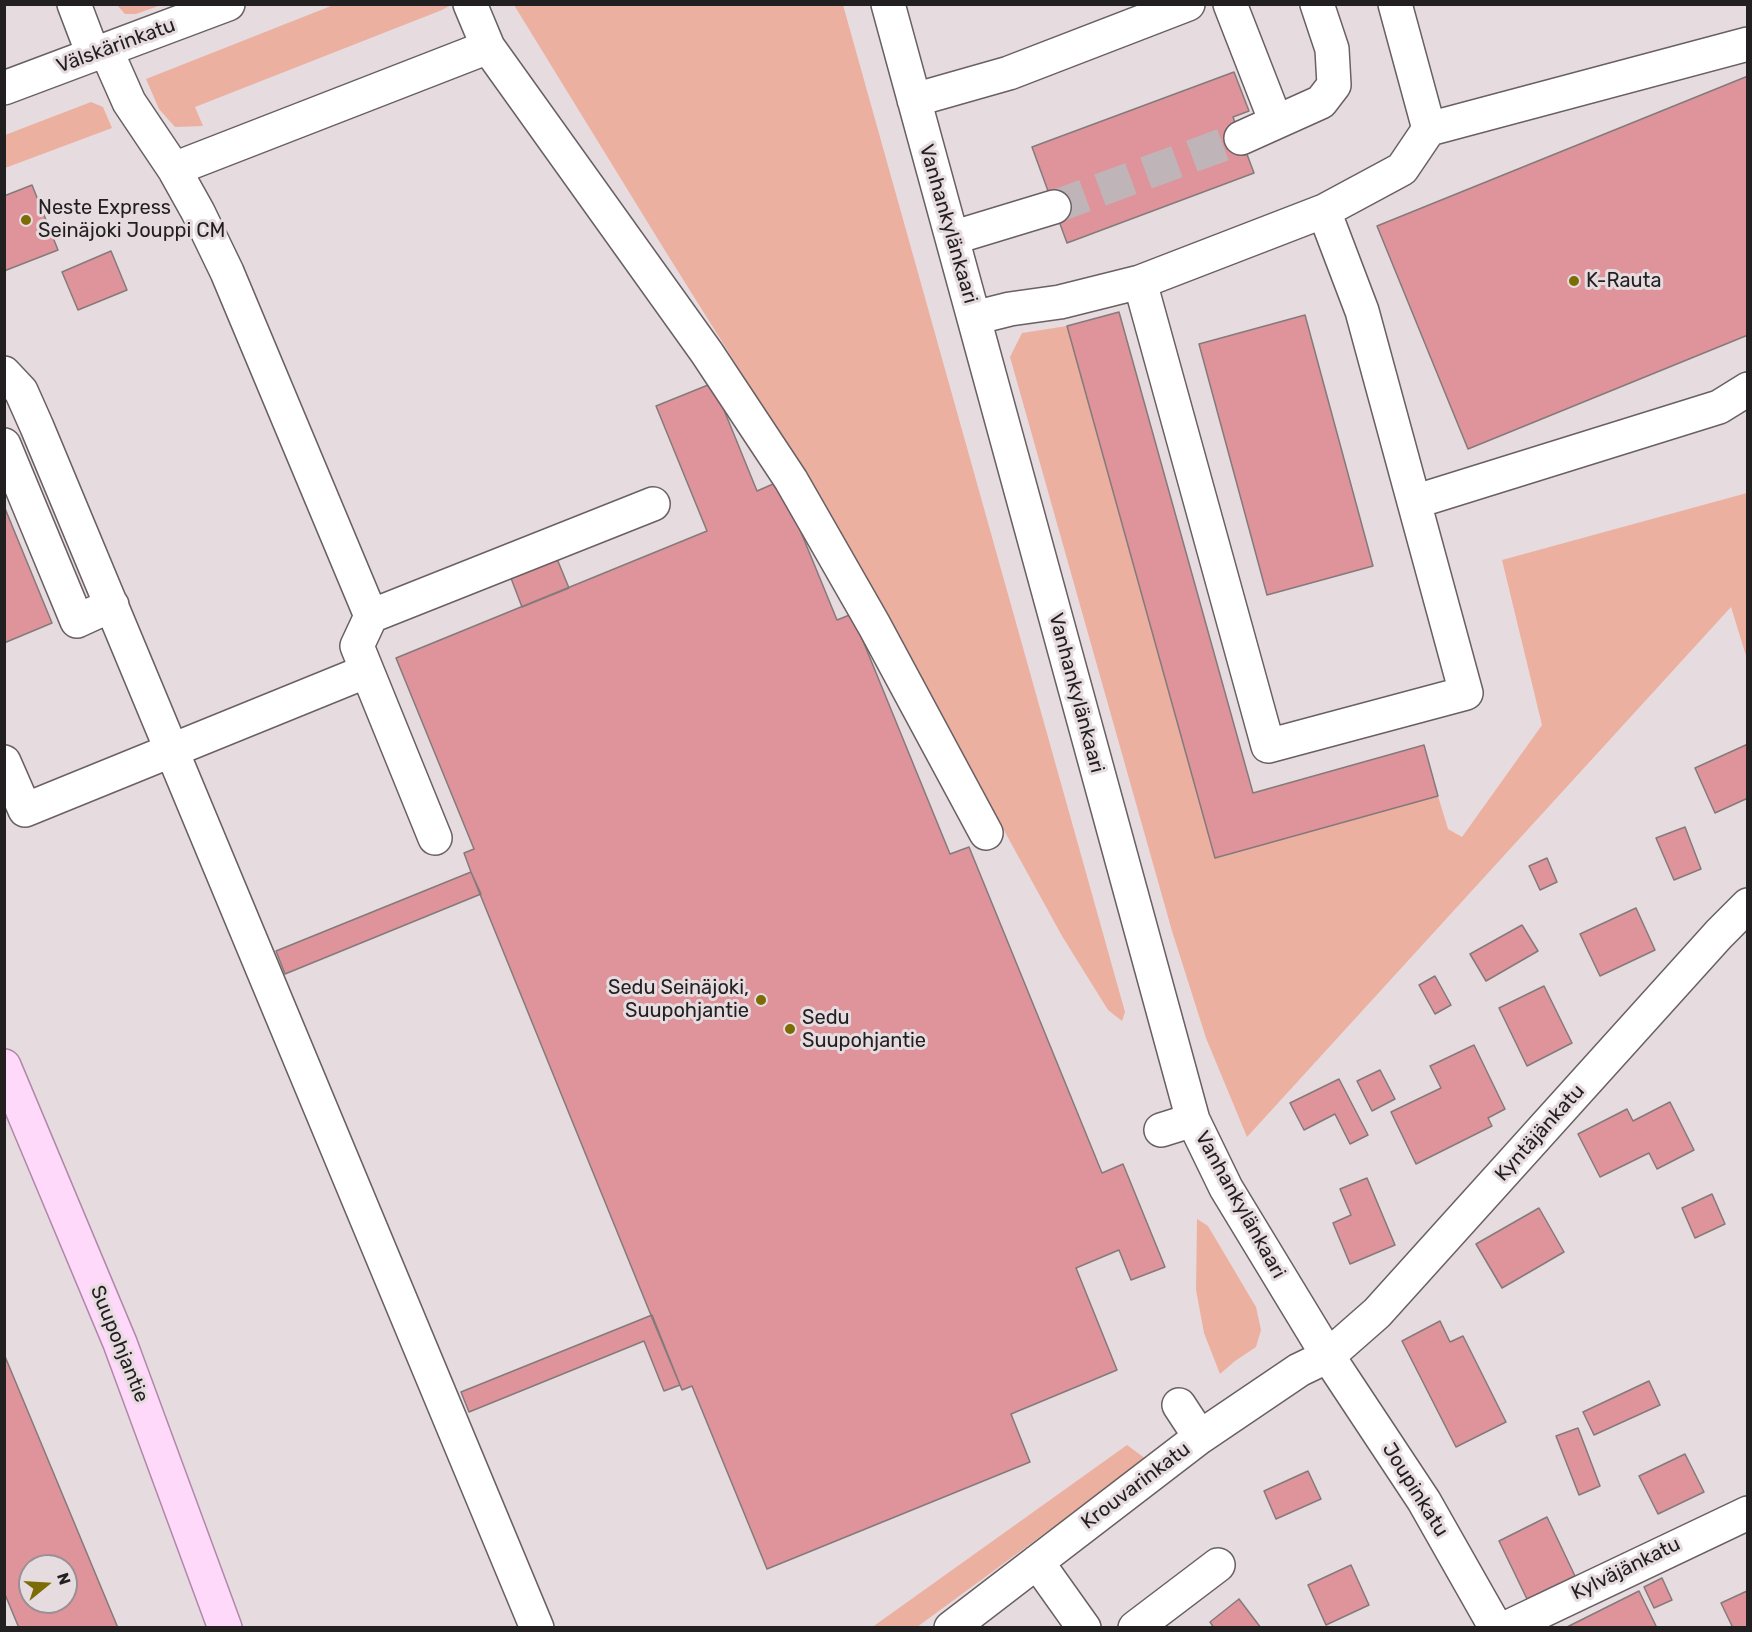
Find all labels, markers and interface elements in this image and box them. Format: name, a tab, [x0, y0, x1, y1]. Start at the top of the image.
street label: Välskärinkatu	[53, 13, 179, 79]
street label: Vanhankylänkaari	[914, 142, 982, 306]
place label: Neste Express Seinäjoki Jouppi CM	[38, 196, 225, 243]
marker: Neste Express Seinäjoki Jouppi CM	[19, 213, 33, 227]
place label: K-Rauta	[1586, 269, 1661, 293]
marker: K-Rauta	[1567, 274, 1581, 288]
street label: Vanhankylänkaari	[1043, 610, 1109, 776]
place label: Sedu Seinäjoki, Suupohjantie	[608, 976, 749, 1023]
marker: Sedu Seinäjoki, Suupohjantie	[754, 993, 768, 1007]
place label: Sedu Suupohjantie	[802, 1006, 926, 1053]
marker: Sedu Suupohjantie	[783, 1022, 797, 1036]
street label: Kyntäjänkatu	[1490, 1080, 1590, 1186]
street label: Vanhankylänkaari	[1190, 1127, 1290, 1283]
street label: Suupohjantie	[85, 1282, 153, 1406]
street label: Krouvarinkatu	[1077, 1437, 1195, 1535]
street label: Joupinkatu	[1377, 1439, 1453, 1541]
street label: Kylväjänkatu	[1568, 1532, 1684, 1606]
north arrow	[18, 1554, 78, 1614]
text: N	[53, 1570, 75, 1587]

